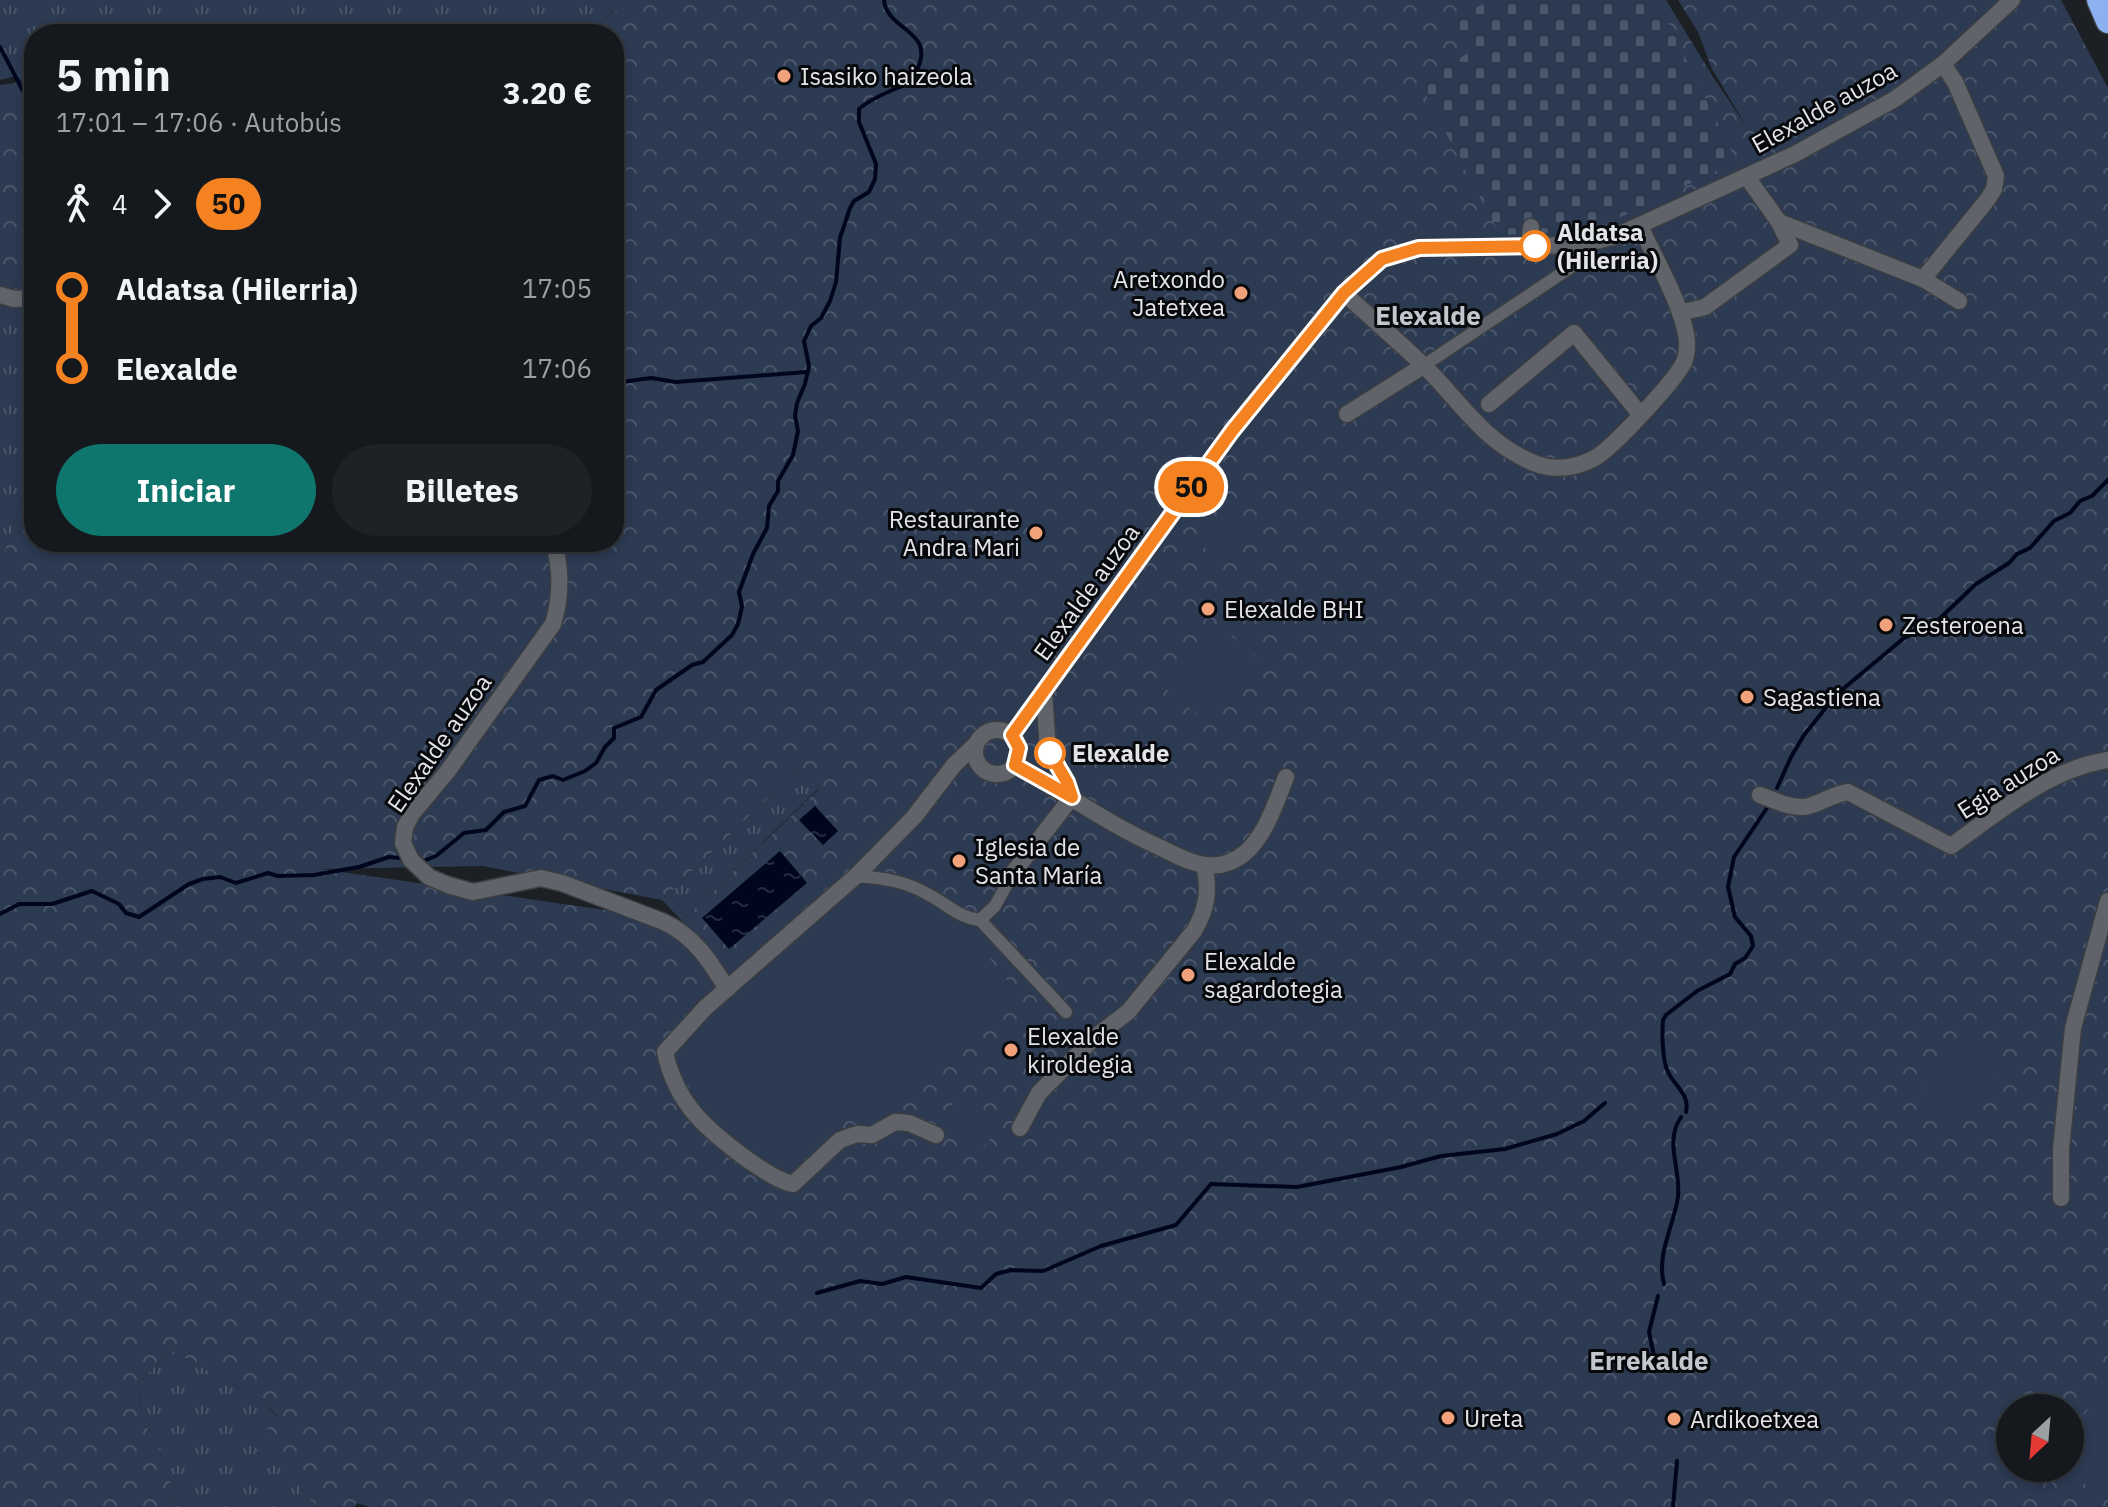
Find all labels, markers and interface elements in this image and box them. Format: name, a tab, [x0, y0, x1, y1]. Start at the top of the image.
text: 5 min	[56, 46, 171, 103]
street label: Elexalde auzoa	[1746, 54, 1902, 160]
place label: Isasiko haizeola	[800, 60, 973, 92]
marker: Isasiko haizeola	[775, 67, 793, 85]
text: 3.20 €	[503, 73, 592, 112]
text: 17:01 – 17:06 · Autobús	[56, 105, 342, 139]
icon: walk	[56, 182, 100, 226]
icon: forward	[140, 182, 184, 226]
text: 50	[212, 185, 245, 222]
text: 4	[112, 187, 128, 221]
place label: Aldatsa (Hilerria)	[1557, 216, 1658, 276]
marker: Aldatsa (Hilerria)	[1520, 231, 1550, 261]
place label: Aretxondo Jatetxea	[1113, 263, 1225, 323]
text: Aldatsa (Hilerria)	[116, 269, 358, 308]
text: 17:05	[522, 271, 592, 305]
marker: Aretxondo Jatetxea	[1232, 284, 1250, 302]
district label: Elexalde	[1375, 298, 1481, 332]
text: Elexalde	[116, 349, 238, 388]
text: 17:06	[522, 351, 592, 385]
button: Iniciar	[56, 444, 316, 536]
button: Billetes	[332, 444, 592, 536]
line badge: 50	[1155, 461, 1227, 513]
text: 50	[1174, 468, 1208, 505]
place label: Restaurante Andra Mari	[889, 503, 1020, 563]
street label: Elexalde auzoa	[1026, 517, 1146, 667]
marker: Restaurante Andra Mari	[1027, 524, 1045, 542]
place label: Elexalde BHI	[1224, 593, 1364, 625]
marker: Elexalde BHI	[1199, 600, 1217, 618]
place label: Zesteroena	[1902, 609, 2024, 641]
marker: Zesteroena	[1877, 616, 1895, 634]
street label: Elexalde auzoa	[380, 668, 498, 818]
place label: Sagastiena	[1763, 681, 1881, 713]
marker: Sagastiena	[1738, 688, 1756, 706]
place label: Elexalde	[1072, 737, 1169, 769]
marker: Elexalde	[1035, 738, 1065, 768]
street label: Egia auzoa	[1951, 738, 2065, 826]
place label: Iglesia de Santa María	[975, 831, 1102, 891]
marker: Iglesia de Santa María	[950, 852, 968, 870]
place label: Elexalde sagardotegia	[1204, 945, 1343, 1005]
marker: Elexalde sagardotegia	[1179, 966, 1197, 984]
place label: Elexalde kiroldegia	[1027, 1020, 1133, 1080]
marker: Elexalde kiroldegia	[1002, 1041, 1020, 1059]
district label: Errekalde	[1589, 1343, 1709, 1377]
north arrow	[1996, 1394, 2084, 1482]
map controls	[1996, 1394, 2084, 1482]
place label: Ureta	[1464, 1402, 1524, 1434]
place label: Ardikoetxea	[1690, 1403, 1819, 1435]
marker: Ureta	[1439, 1409, 1457, 1427]
marker: Ardikoetxea	[1665, 1410, 1683, 1428]

